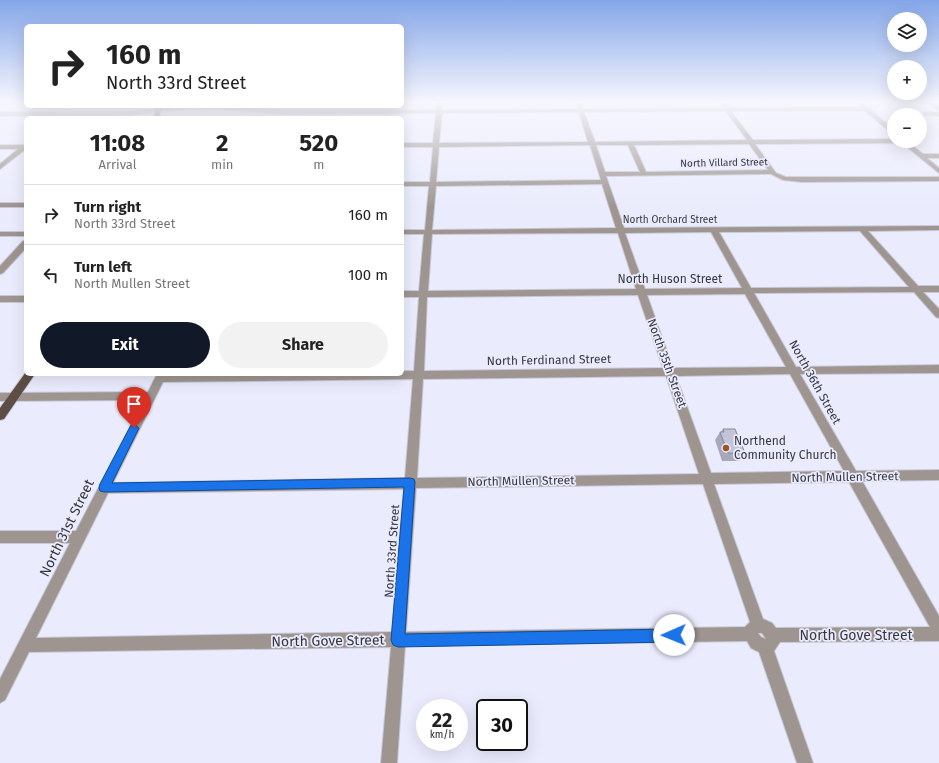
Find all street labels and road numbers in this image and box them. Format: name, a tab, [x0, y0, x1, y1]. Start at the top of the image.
street label: North Villard Street	[680, 156, 768, 170]
street label: North Orchard Street	[623, 214, 718, 226]
street label: North Huson Street	[618, 272, 723, 286]
street label: North 35th Street	[644, 317, 690, 410]
street label: North 36th Street	[786, 338, 844, 427]
street label: North Ferdinand Street	[487, 352, 612, 368]
street label: North Mullen Street	[791, 469, 899, 485]
street label: North Mullen Street	[467, 473, 575, 489]
street label: North 31st Street	[36, 476, 98, 579]
street label: North 33rd Street	[382, 503, 402, 598]
street label: North Gove Street	[799, 627, 914, 644]
street label: North Gove Street	[271, 631, 386, 650]

